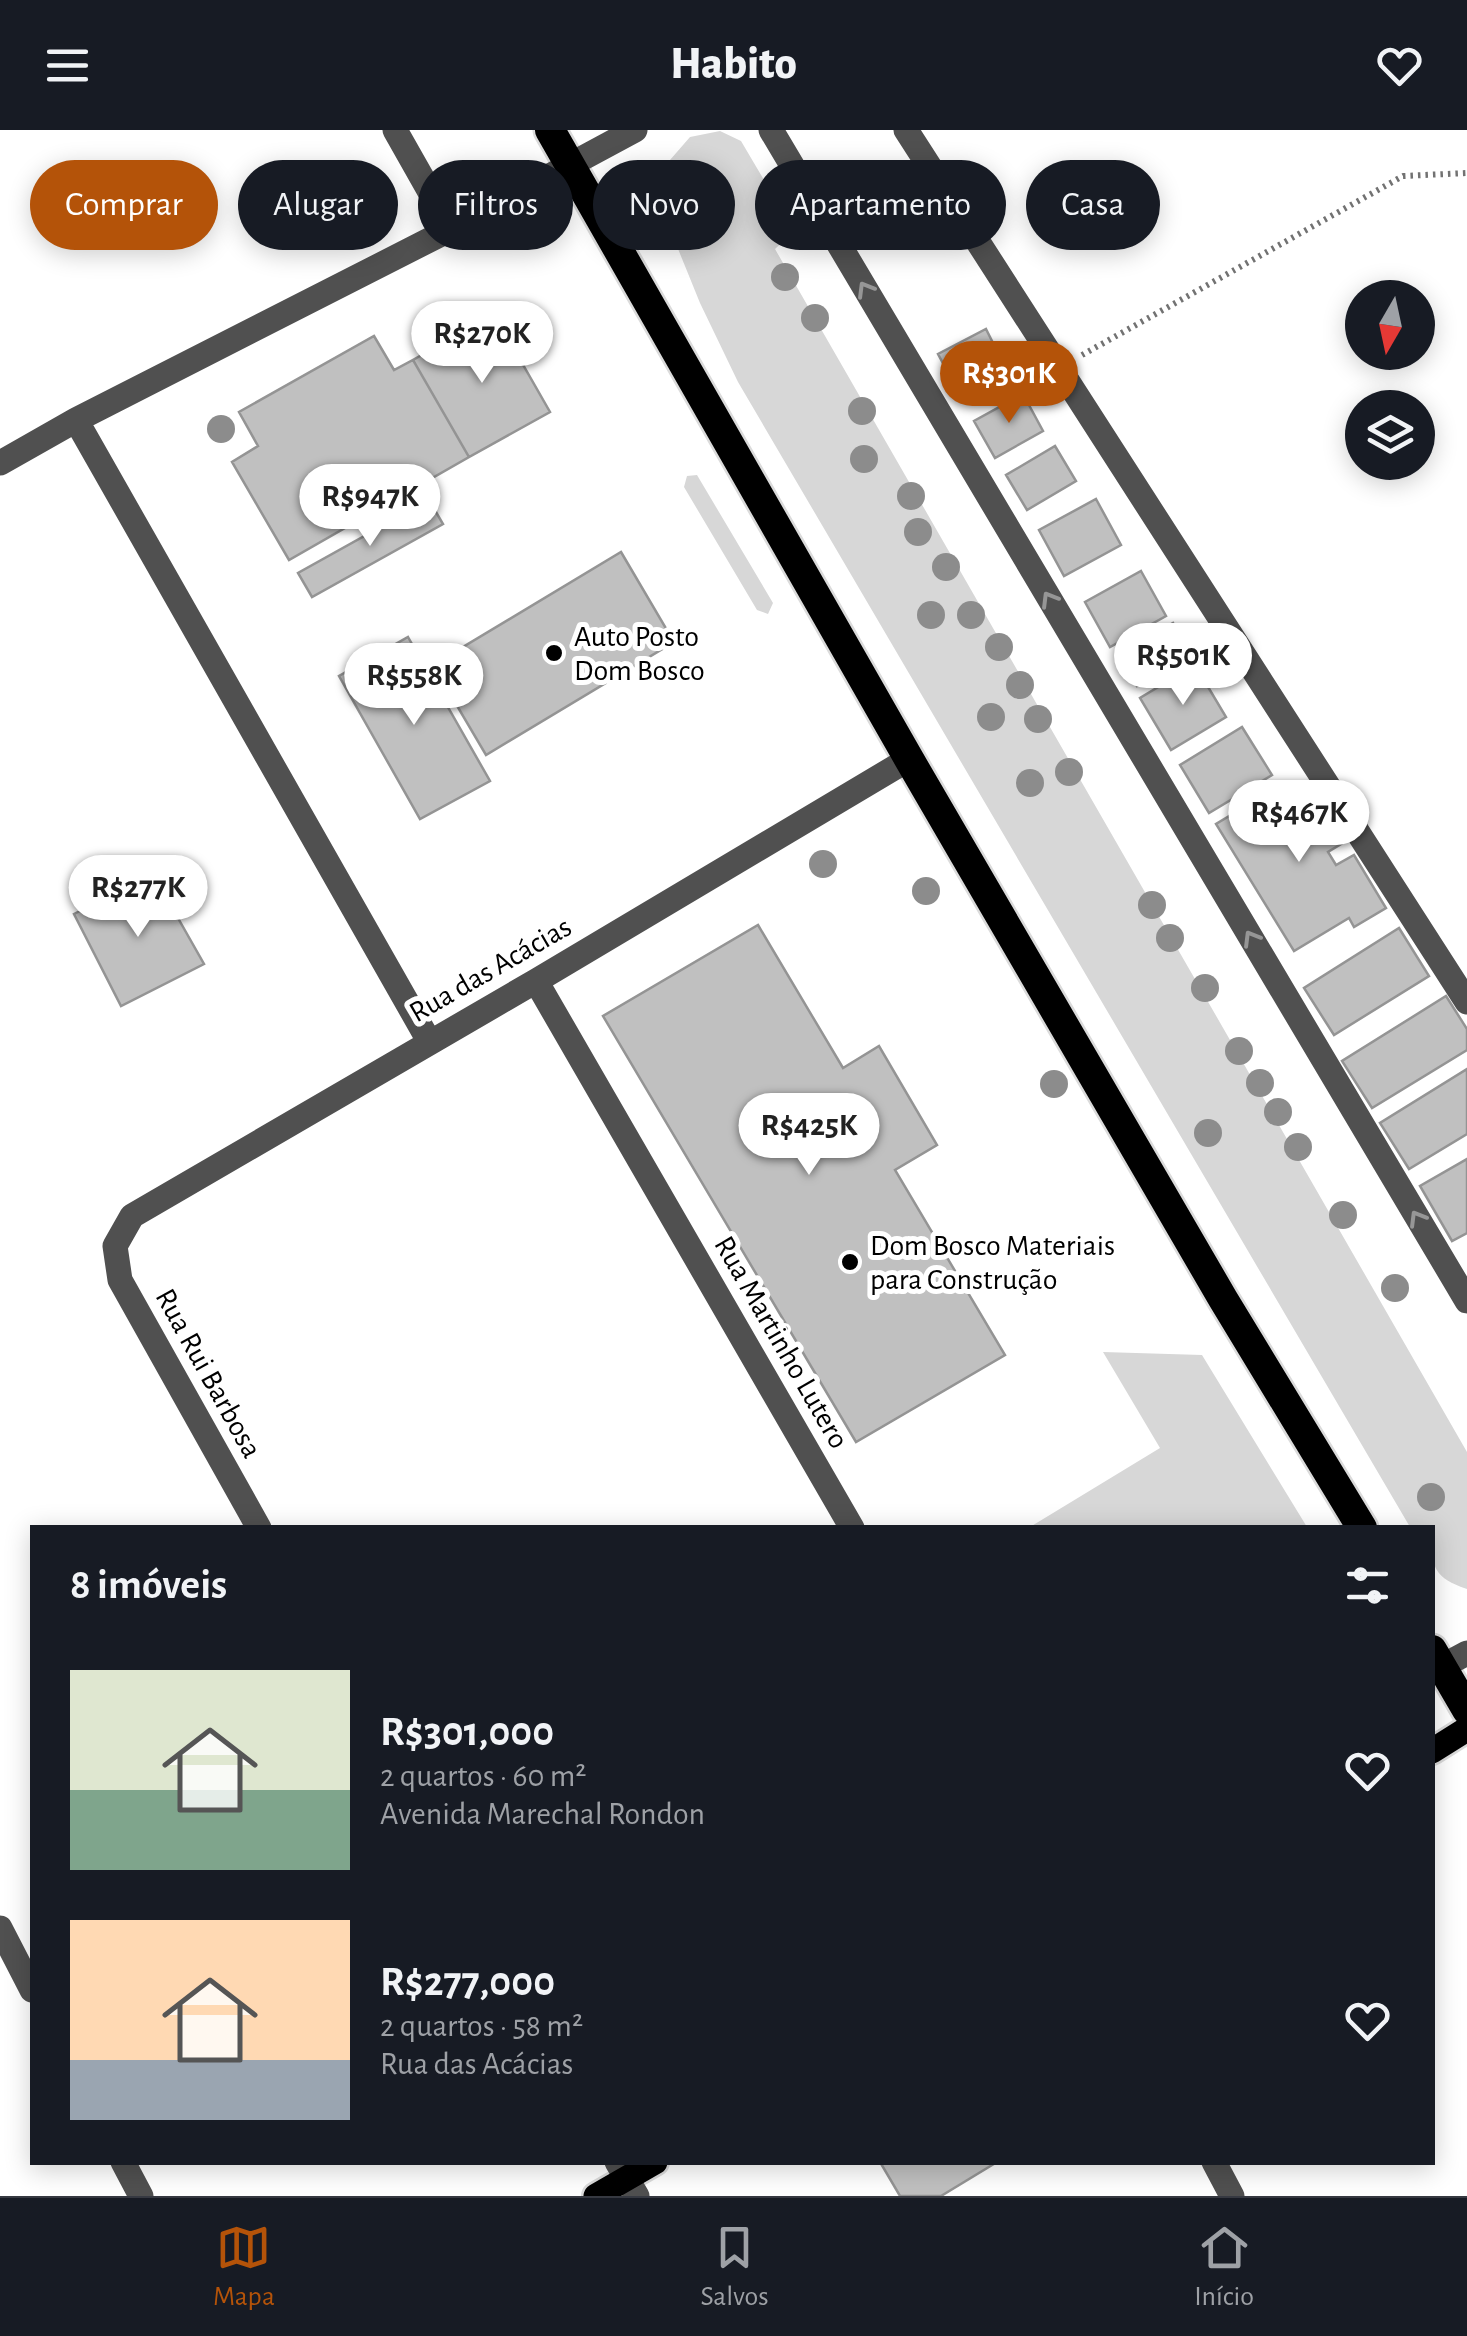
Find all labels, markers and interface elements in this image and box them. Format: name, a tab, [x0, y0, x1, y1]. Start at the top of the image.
icon: menu	[40, 38, 95, 93]
icon: heart	[1372, 38, 1427, 93]
text: Habito	[670, 42, 797, 87]
chip: Comprar	[30, 160, 218, 250]
chip: Alugar	[238, 160, 398, 250]
chip: Filtros	[418, 160, 573, 250]
chip: Novo	[593, 160, 735, 250]
chip: Apartamento	[755, 160, 1006, 250]
chip: Casa	[1026, 160, 1160, 250]
north arrow	[1345, 280, 1435, 370]
map controls	[1345, 280, 1435, 480]
one-way arrow	[858, 282, 877, 300]
pin: R$270K	[401, 301, 563, 386]
text: R$270K	[433, 317, 531, 349]
pin: R$301K	[928, 341, 1090, 426]
text: R$301K	[962, 357, 1056, 389]
button: layers	[1345, 390, 1435, 480]
pin: R$947K	[289, 464, 451, 549]
text: R$947K	[321, 480, 419, 512]
one-way arrow	[1042, 592, 1061, 610]
place label: Auto Posto Dom Bosco	[574, 622, 705, 686]
pin: R$501K	[1102, 623, 1264, 708]
text: R$501K	[1136, 639, 1230, 671]
marker: Auto Posto Dom Bosco	[543, 642, 565, 664]
pin: R$558K	[333, 643, 495, 728]
text: R$558K	[366, 659, 462, 691]
pin: R$467K	[1218, 780, 1380, 865]
text: R$467K	[1250, 796, 1348, 828]
pin: R$277K	[57, 855, 219, 940]
text: R$277K	[91, 871, 185, 903]
street label: Rua das Acácias	[405, 912, 576, 1028]
one-way arrow	[1244, 931, 1263, 949]
pin: R$425K	[728, 1093, 890, 1178]
text: R$425K	[761, 1109, 857, 1141]
one-way arrow	[1410, 1211, 1429, 1229]
street label: Rua Martinho Lutero	[708, 1231, 854, 1454]
place label: Dom Bosco Materiais para Construção	[870, 1231, 1115, 1295]
marker: Dom Bosco Materiais para Construção	[839, 1251, 861, 1273]
street label: Rua Rui Barbosa	[149, 1284, 267, 1463]
icon: filters	[1340, 1558, 1395, 1613]
text: 8 imóveis	[70, 1564, 227, 1606]
icon: home	[150, 1710, 270, 1830]
text: R$301,000	[380, 1711, 554, 1753]
icon: heart	[1340, 1743, 1395, 1798]
text: 2 quartos · 60 m²	[380, 1760, 586, 1792]
text: Avenida Marechal Rondon	[380, 1798, 705, 1830]
icon: home	[150, 1960, 270, 2080]
text: R$277,000	[380, 1961, 555, 2003]
icon: heart	[1340, 1993, 1395, 2048]
text: 2 quartos · 58 m²	[380, 2010, 583, 2042]
text: Rua das Acácias	[380, 2048, 573, 2080]
tab: Mapa	[213, 2220, 275, 2314]
tab: Salvos	[701, 2220, 769, 2314]
tab: Início	[1194, 2220, 1254, 2314]

